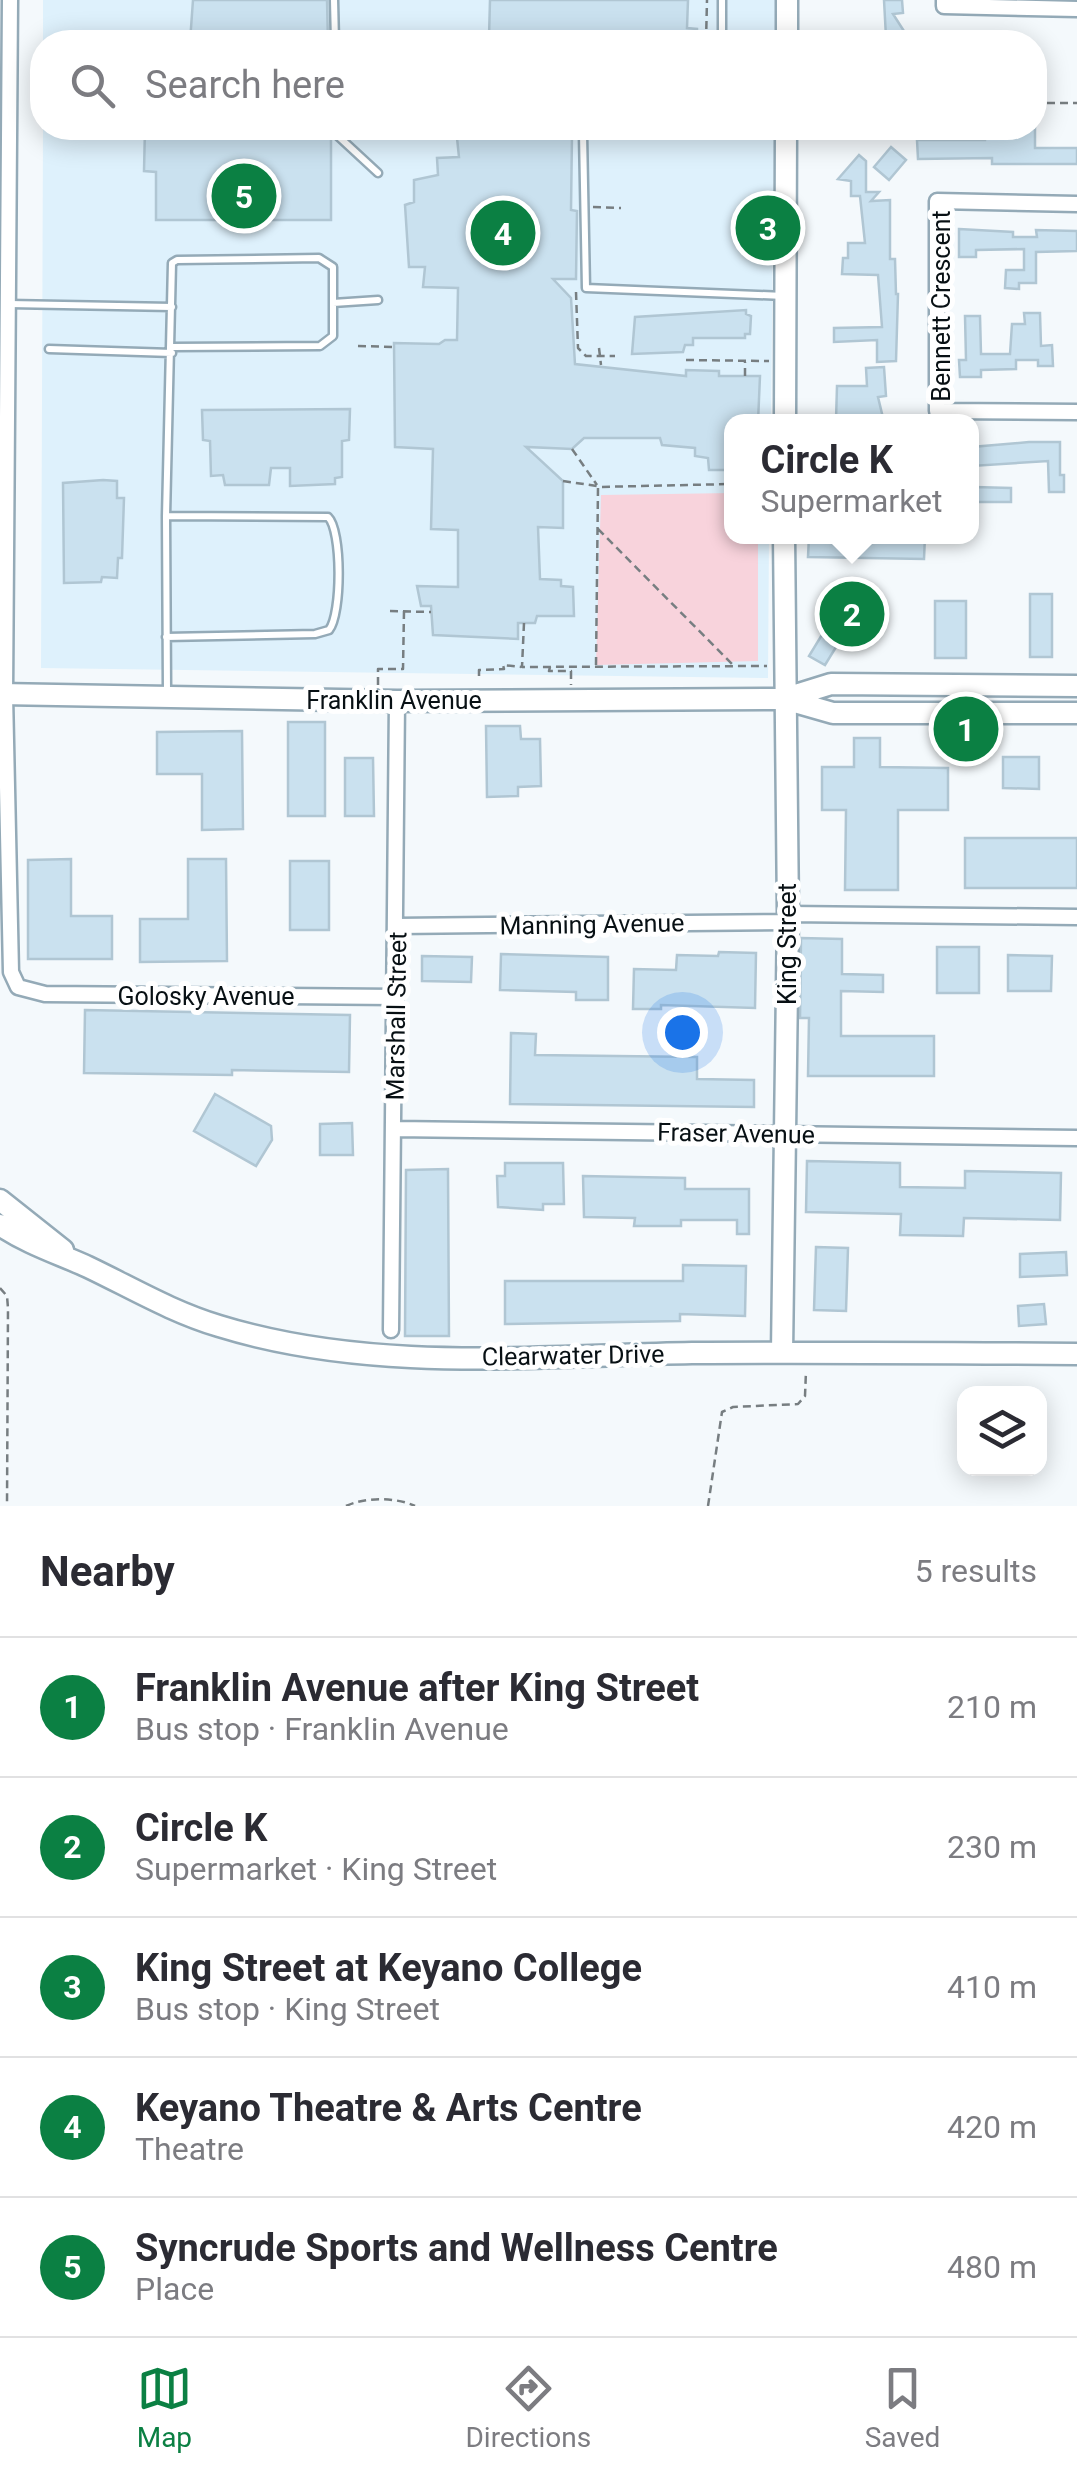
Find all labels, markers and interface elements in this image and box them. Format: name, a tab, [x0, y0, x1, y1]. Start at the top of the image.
search box	[30, 30, 1047, 140]
icon: search	[65, 58, 120, 113]
text: Search here	[145, 63, 345, 107]
pin: 5	[212, 158, 276, 234]
pin: 3	[736, 190, 800, 266]
pin: 4	[470, 196, 536, 270]
street label: Bennett Crescent	[927, 210, 956, 402]
popup	[724, 414, 979, 544]
text: Circle K	[760, 438, 893, 482]
text: Supermarket	[760, 482, 943, 520]
pin: 2	[820, 576, 884, 652]
street label: Franklin Avenue	[306, 686, 482, 715]
pin: 1	[934, 692, 998, 766]
street label: King Street	[773, 883, 802, 1005]
street label: Manning Avenue	[499, 908, 685, 941]
street label: Marshall Street	[381, 932, 412, 1100]
street label: Golosky Avenue	[118, 982, 294, 1011]
your location	[657, 1007, 708, 1058]
street label: Fraser Avenue	[657, 1118, 815, 1149]
street label: Clearwater Drive	[481, 1339, 665, 1372]
map controls	[957, 1386, 1047, 1476]
button: layers	[957, 1386, 1047, 1476]
text: Nearby	[40, 1547, 175, 1596]
text: 5 results	[915, 1552, 1037, 1590]
text: Franklin Avenue after King Street	[135, 1666, 699, 1710]
text: 1	[63, 1688, 82, 1726]
text: 210 m	[947, 1688, 1037, 1726]
text: Bus stop · Franklin Avenue	[135, 1710, 509, 1748]
text: Circle K	[135, 1806, 267, 1850]
text: 2	[63, 1828, 82, 1866]
text: 230 m	[947, 1828, 1037, 1866]
text: Supermarket · King Street	[135, 1850, 497, 1888]
text: King Street at Keyano College	[135, 1946, 642, 1990]
text: 3	[63, 1968, 82, 2006]
text: 410 m	[947, 1968, 1037, 2006]
text: Bus stop · King Street	[135, 1990, 440, 2028]
text: Keyano Theatre & Arts Centre	[135, 2086, 642, 2130]
text: 4	[63, 2108, 82, 2146]
text: 420 m	[947, 2108, 1037, 2146]
text: Theatre	[135, 2130, 244, 2168]
text: Syncrude Sports and Wellness Centre	[135, 2226, 778, 2270]
text: 5	[63, 2248, 82, 2286]
text: 480 m	[947, 2248, 1037, 2286]
text: Place	[135, 2270, 214, 2308]
tab: Map	[137, 2361, 192, 2454]
tab: Directions	[465, 2361, 591, 2454]
tab: Saved	[865, 2361, 940, 2454]

